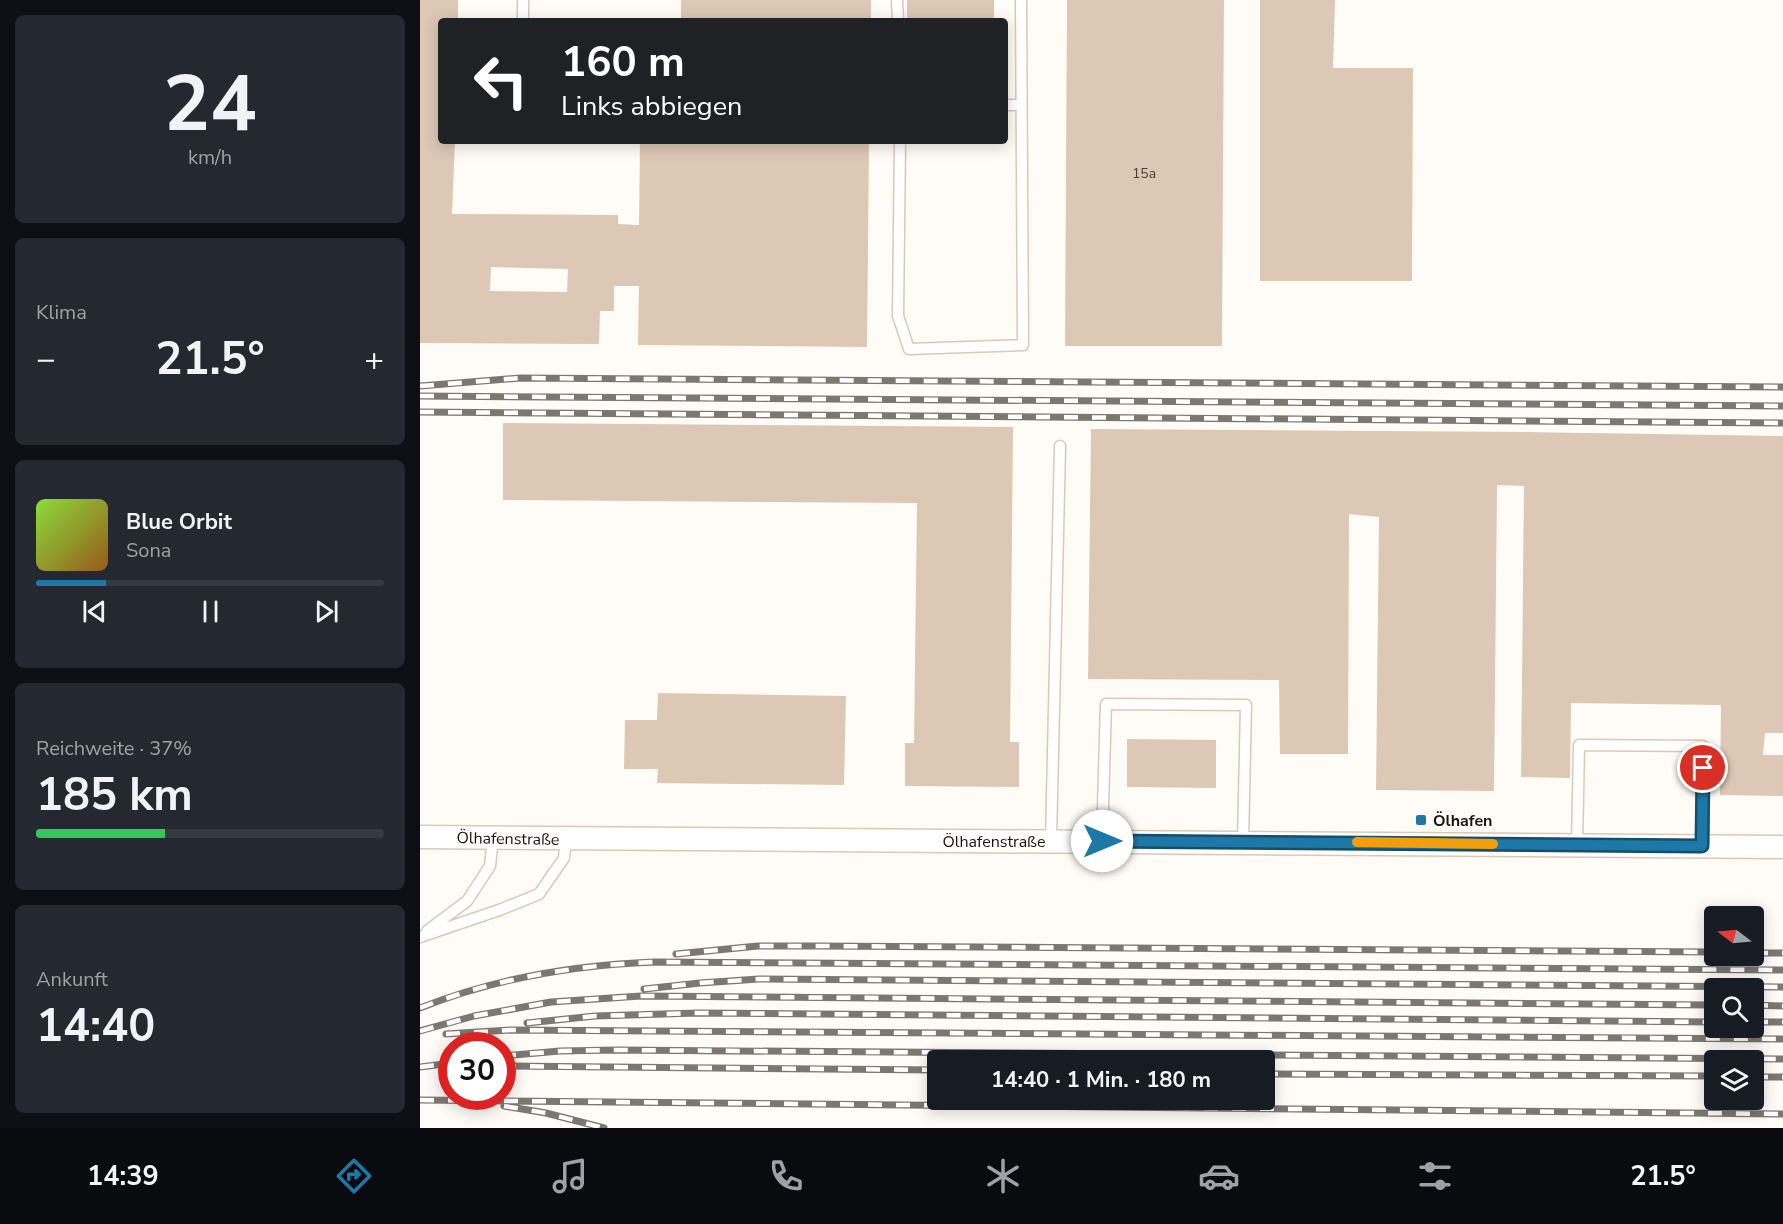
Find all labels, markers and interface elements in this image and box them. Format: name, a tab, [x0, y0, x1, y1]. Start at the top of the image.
text: 160 m	[561, 34, 685, 91]
icon: left	[462, 42, 540, 120]
text: 24	[163, 51, 257, 158]
text: Links abbiegen	[561, 88, 742, 125]
text: km/h	[188, 144, 232, 171]
house number: 15a	[1132, 164, 1156, 183]
text: Klima	[36, 299, 87, 326]
text: 21.5°	[155, 329, 265, 390]
text: −	[36, 337, 56, 382]
text: +	[364, 337, 384, 382]
text: Blue Orbit	[126, 507, 232, 537]
text: Sona	[126, 537, 171, 564]
icon: previous	[78, 595, 111, 628]
icon: pause	[194, 595, 227, 628]
icon: next	[310, 595, 343, 628]
text: Reichweite · 37%	[36, 735, 192, 762]
pin	[1677, 742, 1728, 793]
icon: arrive	[1686, 751, 1719, 784]
text: 185 km	[36, 765, 193, 826]
position arrow	[1070, 809, 1134, 873]
place label: Ölhafen	[1433, 810, 1492, 832]
marker: Ölhafen	[1414, 813, 1428, 827]
street label: Ölhafenstraße	[456, 827, 560, 851]
street label: Ölhafenstraße	[943, 831, 1045, 853]
north arrow	[1704, 906, 1764, 966]
map controls	[1704, 906, 1764, 1110]
text: Ankunft	[36, 966, 108, 993]
button: search	[1704, 978, 1764, 1038]
text: 14:40	[36, 996, 155, 1057]
speed limit sign: 30	[438, 1032, 516, 1110]
button: layers	[1704, 1050, 1764, 1110]
text: 14:40 · 1 Min. · 180 m	[991, 1065, 1211, 1095]
icon: directions	[333, 1155, 375, 1197]
icon: music	[549, 1155, 591, 1197]
icon: phone	[765, 1155, 807, 1197]
icon: climate	[982, 1155, 1024, 1197]
icon: car	[1198, 1155, 1240, 1197]
icon: filters	[1414, 1155, 1456, 1197]
text: 14:39	[87, 1158, 159, 1195]
text: 21.5°	[1630, 1158, 1696, 1195]

